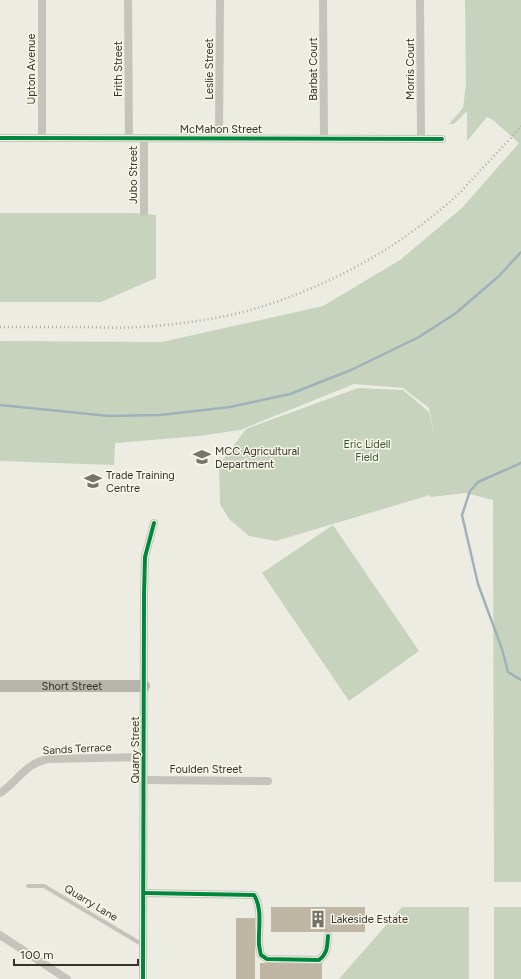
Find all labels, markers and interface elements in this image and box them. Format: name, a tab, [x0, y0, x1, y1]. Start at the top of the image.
street label: Upton Avenue	[25, 34, 38, 104]
street label: Barbat Court	[307, 37, 320, 101]
street label: Leslie Street	[203, 38, 216, 100]
street label: Morris Court	[404, 38, 417, 100]
street label: Frith Street	[112, 41, 125, 97]
street label: McMahon Street	[180, 123, 262, 136]
street label: Jubo Street	[127, 146, 140, 204]
park label: Eric Lidell Field	[343, 438, 391, 464]
place label: MCC Agricultural Department	[215, 445, 300, 471]
school or university icon: MCC Agricultural Department	[192, 447, 212, 467]
place label: Trade Training Centre	[106, 469, 175, 495]
school or university icon: Trade Training Centre	[83, 471, 103, 491]
street label: Short Street	[42, 680, 102, 693]
street label: Quarry Street	[129, 716, 142, 784]
street label: Sands Terrace	[42, 741, 112, 757]
street label: Foulden Street	[170, 763, 242, 776]
street label: Quarry Lane	[62, 882, 120, 924]
building icon: Lakeside Estate	[308, 909, 328, 929]
place label: Lakeside Estate	[331, 913, 408, 926]
scale bar	[14, 941, 138, 967]
text: 100 m	[20, 948, 54, 962]

